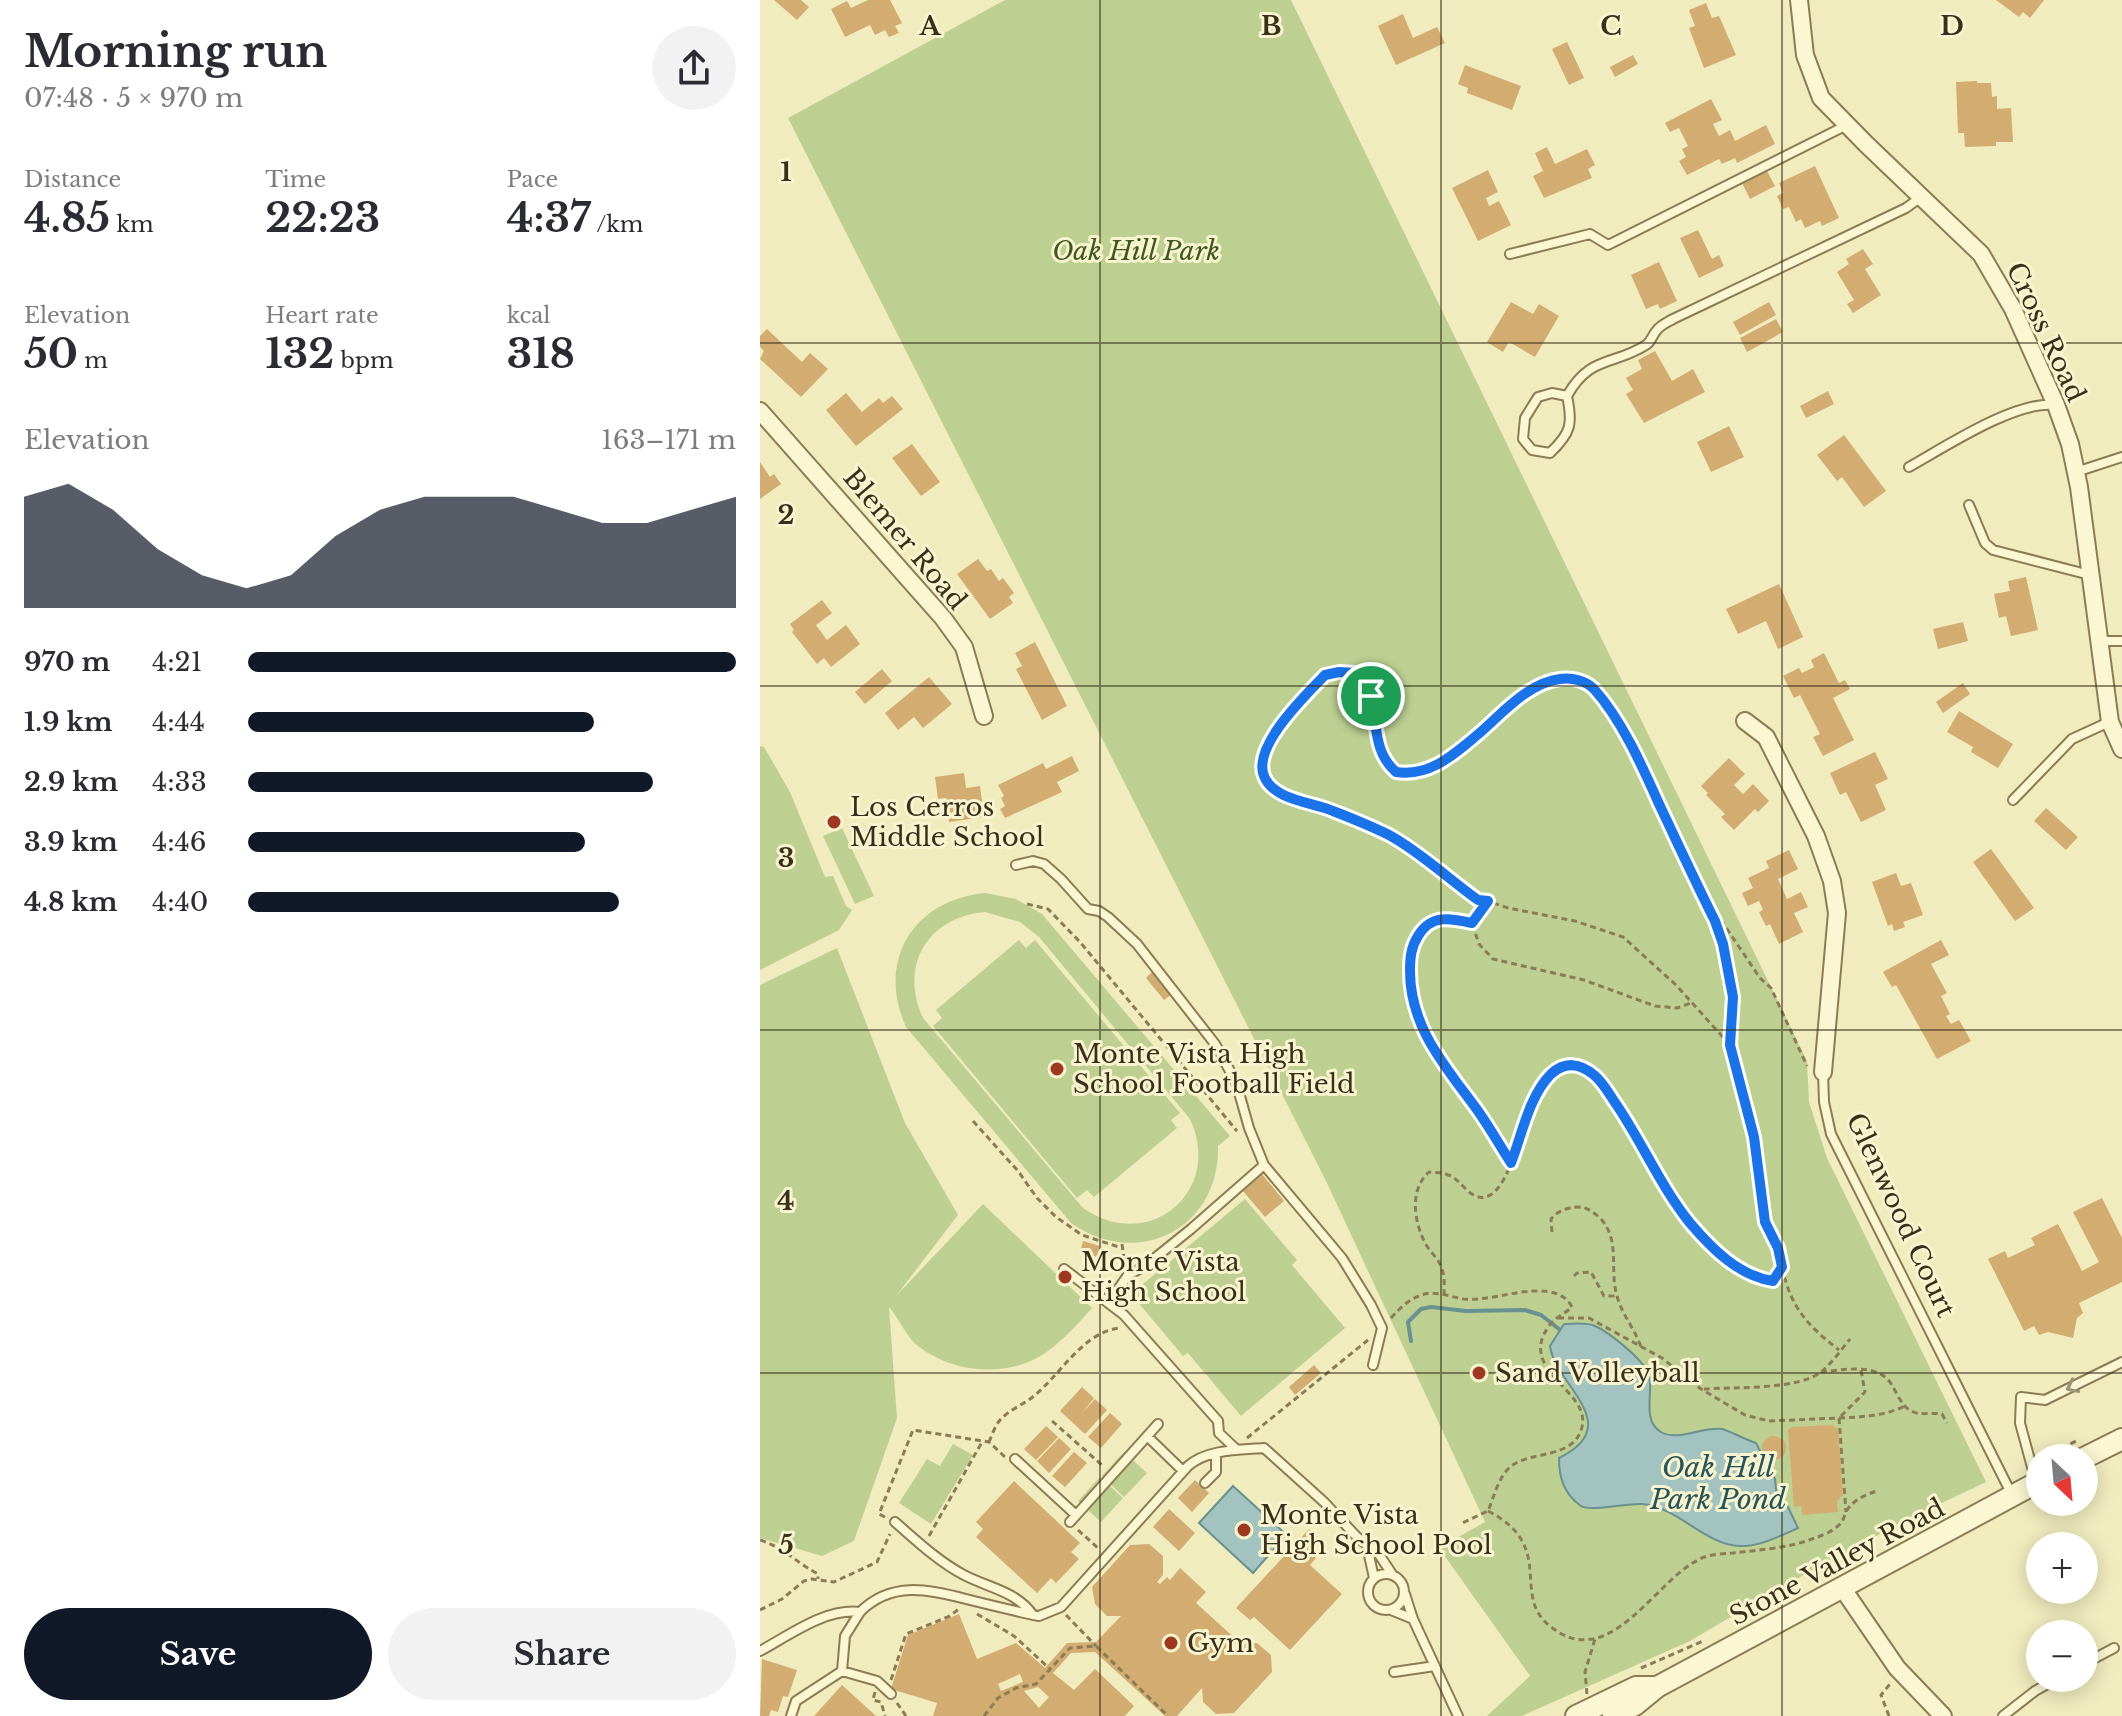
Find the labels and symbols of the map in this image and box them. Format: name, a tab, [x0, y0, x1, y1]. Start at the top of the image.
text: A	[918, 10, 941, 42]
text: B	[1261, 10, 1281, 42]
text: C	[1600, 10, 1622, 42]
text: D	[1940, 10, 1964, 42]
text: 1	[780, 156, 792, 188]
park label: Oak Hill Park	[1052, 235, 1220, 267]
street label: Cross Road	[2000, 257, 2092, 407]
street label: Blemer Road	[837, 462, 973, 616]
text: 2	[778, 499, 794, 531]
pin	[1337, 662, 1405, 730]
place label: Los Cerros Middle School	[850, 791, 1044, 853]
marker: Los Cerros Middle School	[825, 813, 843, 831]
text: 3	[778, 842, 794, 874]
place label: Monte Vista High School Football Field	[1073, 1038, 1355, 1100]
marker: Monte Vista High School Football Field	[1048, 1060, 1066, 1078]
street label: Glenwood Court	[1840, 1108, 1962, 1322]
text: 4	[777, 1185, 795, 1217]
place label: Monte Vista High School	[1081, 1246, 1246, 1308]
marker: Monte Vista High School	[1056, 1268, 1074, 1286]
place label: Sand Volleyball	[1495, 1357, 1700, 1389]
marker: Sand Volleyball	[1470, 1364, 1488, 1382]
one-way arrow	[2066, 1377, 2081, 1392]
north arrow	[2026, 1444, 2098, 1516]
water label: Oak Hill Park Pond	[1649, 1450, 1786, 1517]
street label: Stone Valley Road	[1724, 1492, 1950, 1632]
place label: Monte Vista High School Pool	[1260, 1499, 1492, 1561]
marker: Monte Vista High School Pool	[1235, 1521, 1253, 1539]
text: 5	[778, 1529, 794, 1561]
place label: Gym	[1187, 1627, 1254, 1659]
marker: Gym	[1162, 1634, 1180, 1652]

